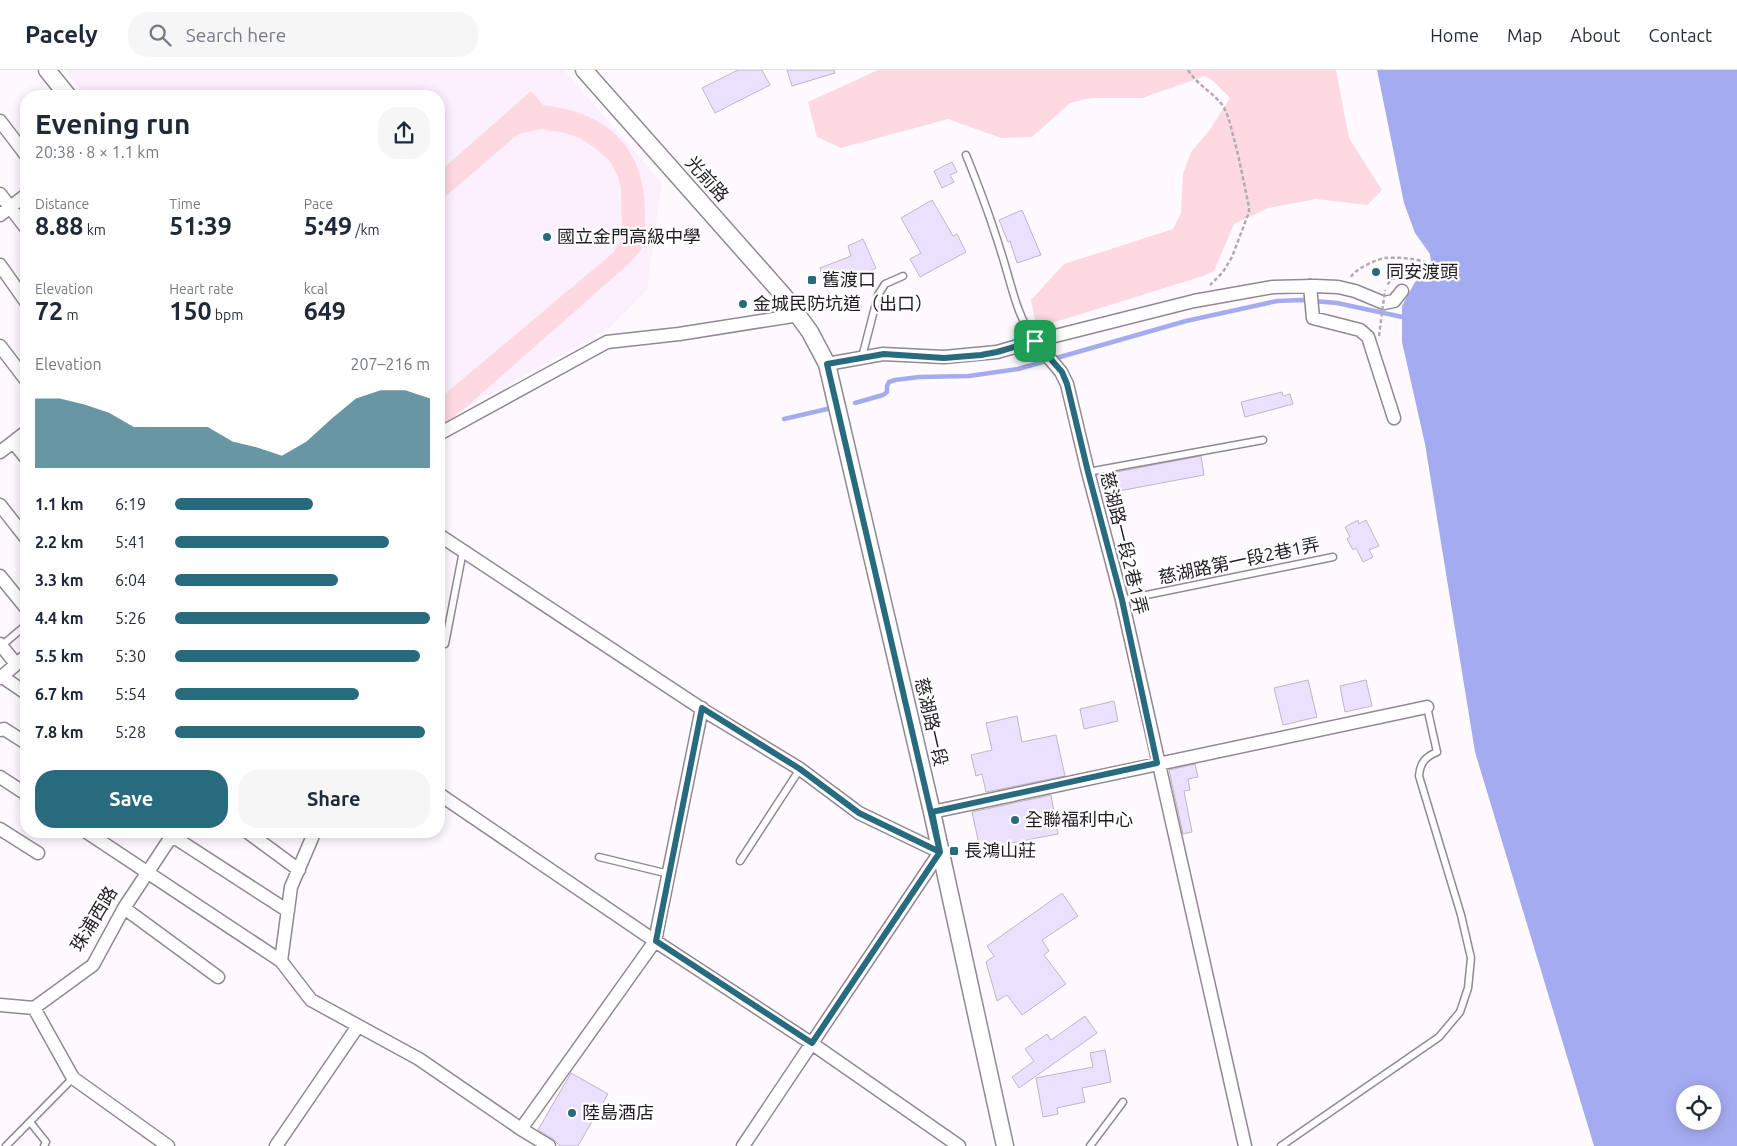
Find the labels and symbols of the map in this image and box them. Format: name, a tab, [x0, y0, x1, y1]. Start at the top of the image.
street label: 光前路	[682, 152, 733, 205]
place label: 國立金門高級中學	[557, 226, 701, 246]
marker: 國立金門高級中學	[541, 231, 553, 243]
place label: 同安渡頭	[1386, 261, 1458, 281]
marker: 同安渡頭	[1370, 266, 1382, 278]
place label: 舊渡口	[822, 269, 876, 289]
marker: 舊渡口	[806, 274, 818, 286]
place label: 金城民防坑道（出口）	[753, 293, 933, 313]
marker: 金城民防坑道（出口）	[737, 298, 749, 310]
pin	[1014, 320, 1056, 362]
street label: 慈湖路一段2巷1弄	[1098, 469, 1152, 616]
street label: 慈湖路第一段2巷1弄	[1156, 533, 1321, 587]
street label: 慈湖路一段	[912, 676, 952, 768]
place label: 全聯福利中心	[1025, 809, 1133, 829]
marker: 全聯福利中心	[1009, 814, 1021, 826]
place label: 長鴻山莊	[964, 840, 1036, 860]
marker: 長鴻山莊	[948, 845, 960, 857]
street label: 珠浦西路	[66, 882, 120, 954]
place label: 陸島酒店	[582, 1102, 654, 1122]
marker: 陸島酒店	[566, 1107, 578, 1119]

